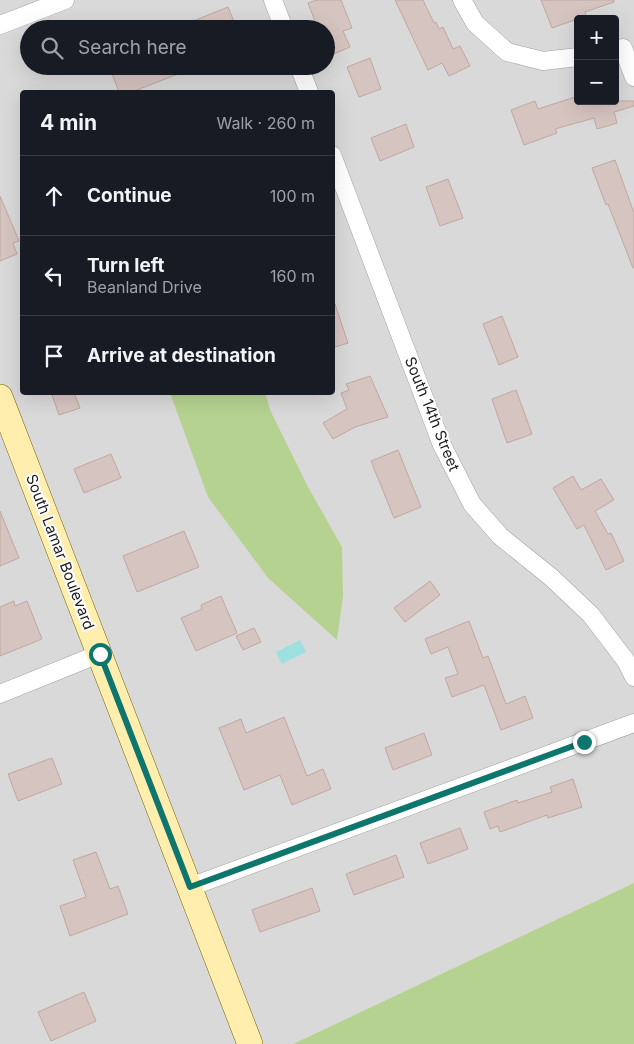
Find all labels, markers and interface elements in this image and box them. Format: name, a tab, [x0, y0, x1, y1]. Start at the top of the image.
map controls	[574, 15, 619, 105]
button: +	[574, 15, 619, 60]
search box	[20, 20, 335, 75]
icon: search	[38, 34, 66, 62]
text: Search here	[78, 36, 187, 59]
button: −	[574, 60, 619, 105]
text: 4 min	[40, 110, 97, 135]
text: Walk · 260 m	[217, 113, 315, 133]
icon: ahead	[40, 182, 68, 210]
text: Continue	[87, 184, 172, 207]
text: 100 m	[270, 186, 315, 206]
text: Turn left	[87, 254, 165, 277]
icon: left	[40, 262, 68, 290]
text: 160 m	[270, 266, 315, 286]
text: Beanland Drive	[87, 277, 202, 297]
icon: arrive	[40, 342, 68, 370]
text: Arrive at destination	[87, 344, 276, 367]
street label: South 14th Street	[401, 354, 464, 474]
street label: South Lamar Boulevard	[22, 471, 99, 632]
route start	[89, 643, 112, 666]
route end	[573, 731, 596, 754]

